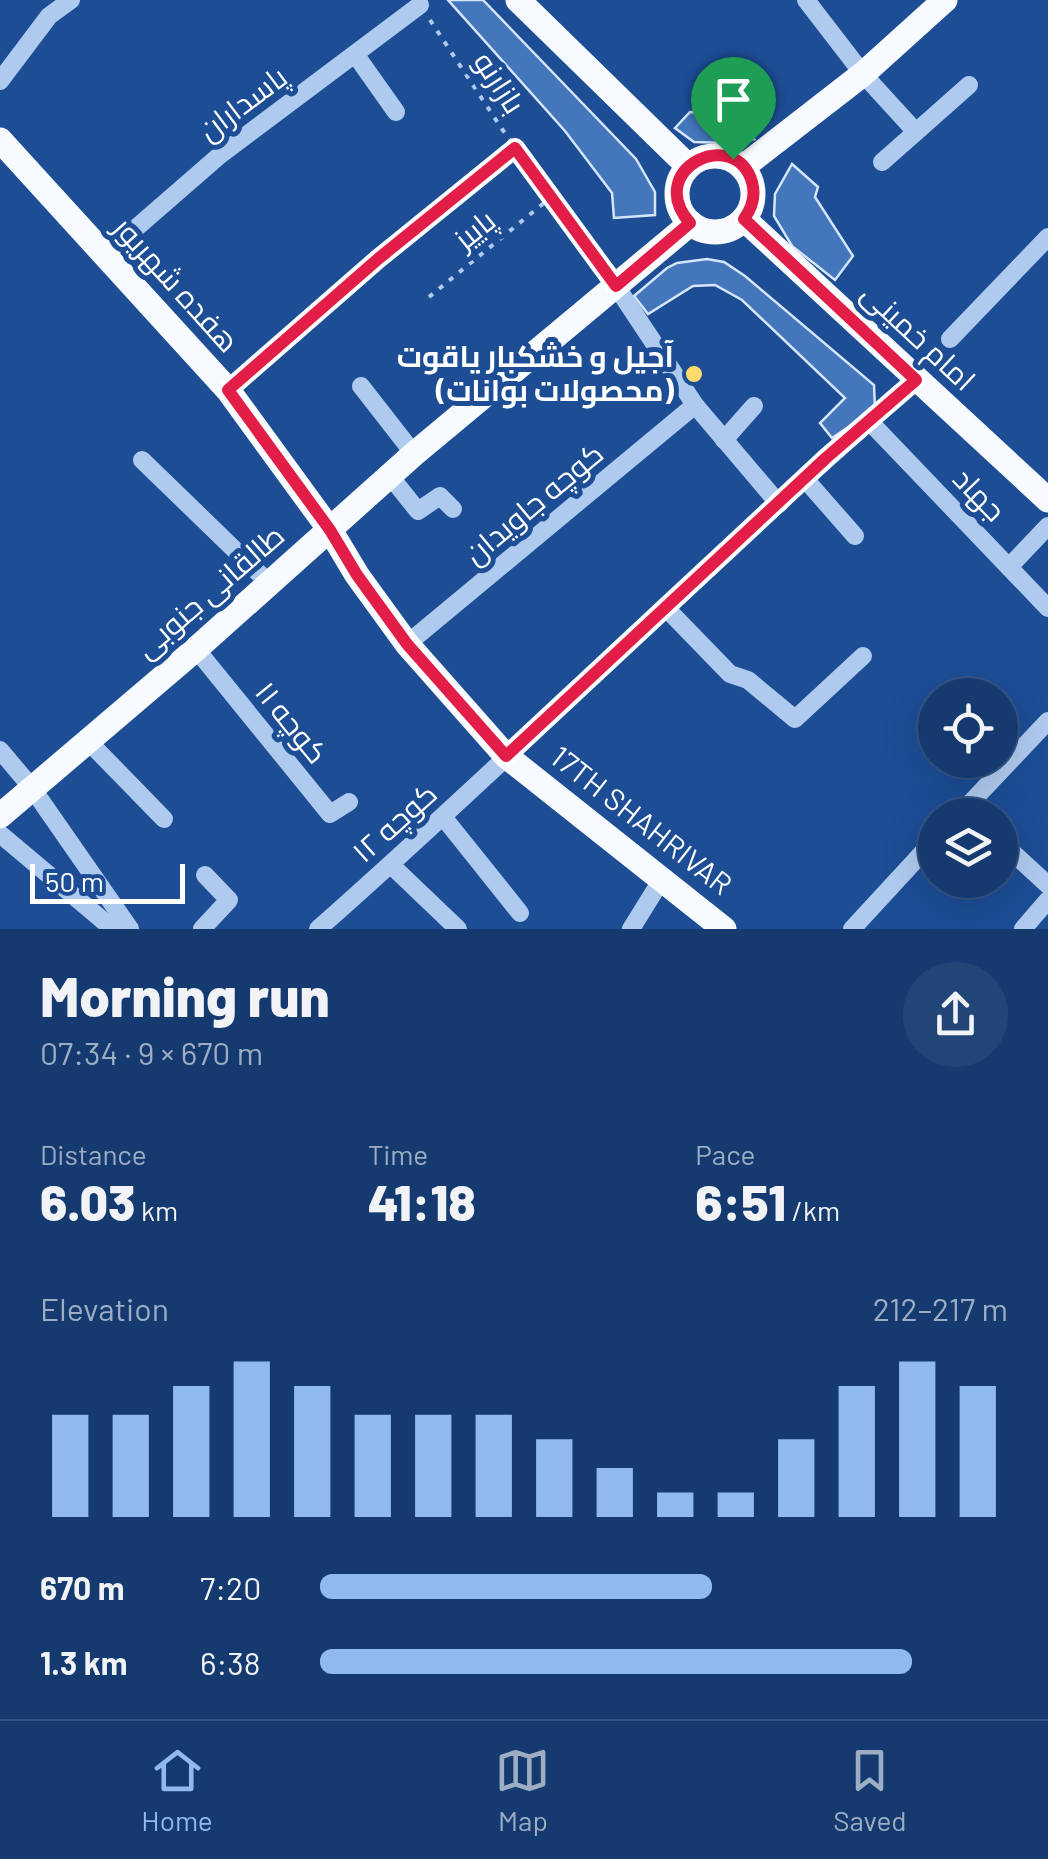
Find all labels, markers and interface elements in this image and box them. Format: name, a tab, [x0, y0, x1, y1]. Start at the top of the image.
street label: بازارنو	[467, 44, 534, 120]
street label: پاسداران	[190, 57, 295, 150]
pin	[691, 57, 776, 160]
icon: arrive	[706, 72, 761, 127]
street label: پاییز	[444, 201, 504, 259]
street label: هفده شهریور	[105, 207, 248, 360]
street label: امام خمینی	[852, 274, 984, 400]
place label: آجیل و خشکبار یاقوت (محصولات بوانات)	[397, 337, 675, 409]
marker: آجیل و خشکبار یاقوت (محصولات بوانات)	[683, 363, 705, 385]
street label: کوچه جاویدان	[456, 434, 611, 573]
street label: جهاد	[945, 460, 1014, 529]
street label: طالقانی جنوبی	[127, 516, 292, 666]
street label: کوچه ۱۱	[246, 674, 336, 772]
map controls	[918, 678, 1018, 898]
button: locate	[918, 678, 1018, 778]
street label: 17TH SHAHRIVAR	[544, 737, 740, 901]
street label: کوچه ۱۲	[344, 774, 445, 871]
button: layers	[918, 798, 1018, 898]
scale bar	[30, 859, 185, 904]
text: 50 m	[45, 864, 104, 898]
text: Morning run	[40, 962, 330, 1028]
button: share	[903, 962, 1008, 1067]
text: 07:34 · 9 × 670 m	[40, 1033, 263, 1071]
text: Distance	[40, 1137, 147, 1171]
text: Time	[368, 1137, 428, 1171]
text: Pace	[695, 1137, 756, 1171]
text: 6.03	[40, 1171, 135, 1231]
text: 41:18	[368, 1171, 476, 1231]
text: 6:51	[695, 1171, 786, 1231]
text: km	[135, 1193, 178, 1227]
text: /km	[786, 1193, 840, 1227]
text: Elevation	[40, 1289, 169, 1327]
text: 212–217 m	[873, 1289, 1008, 1327]
text: 670 m	[40, 1568, 124, 1606]
text: 7:20	[200, 1568, 261, 1606]
text: 1.3 km	[40, 1643, 127, 1681]
text: 6:38	[200, 1643, 260, 1681]
tab: Home	[141, 1743, 213, 1837]
tab: Map	[495, 1743, 550, 1837]
tab: Saved	[833, 1743, 907, 1837]

